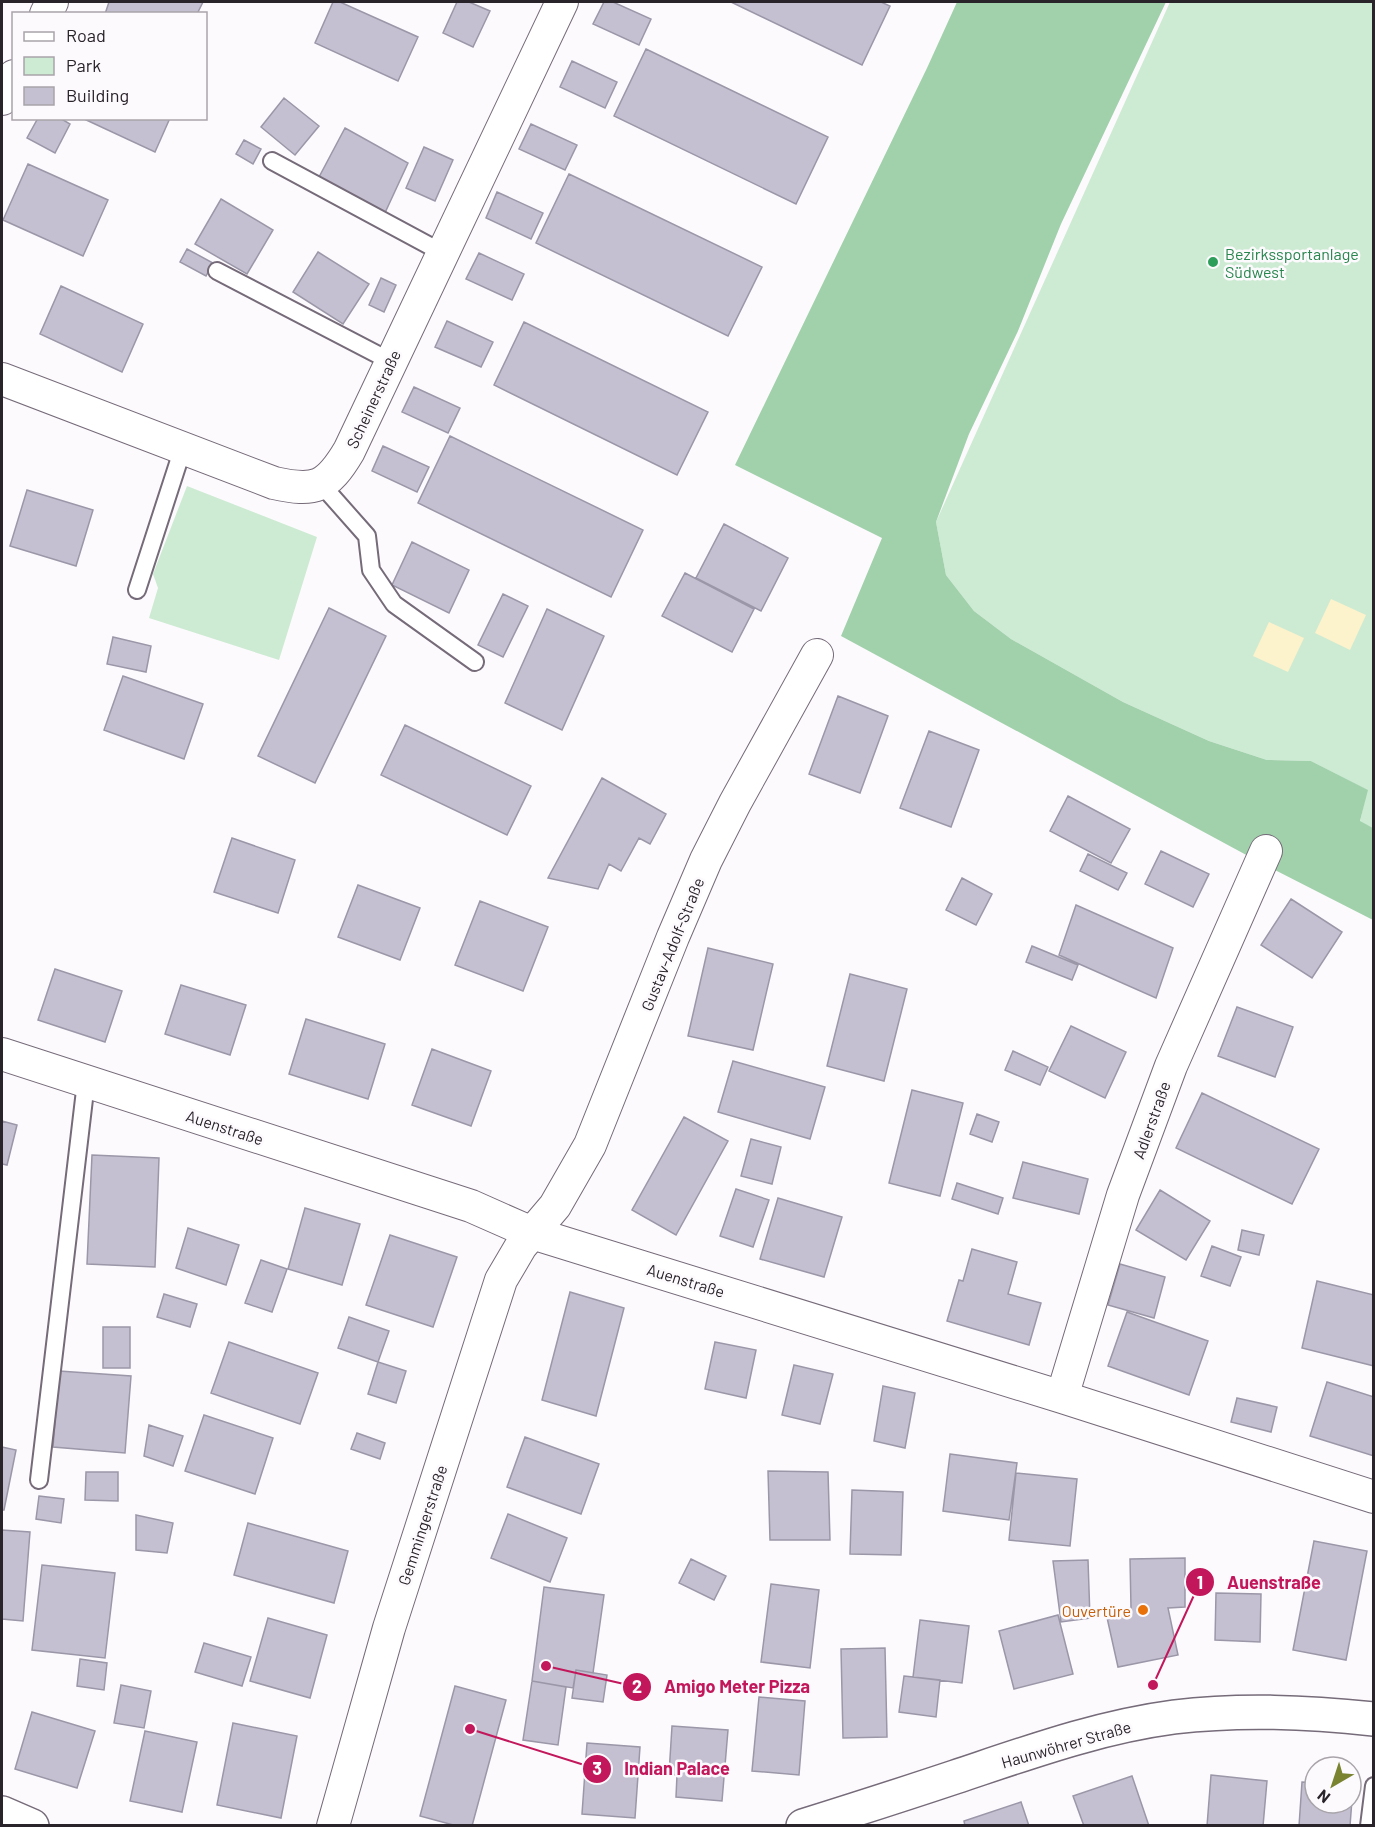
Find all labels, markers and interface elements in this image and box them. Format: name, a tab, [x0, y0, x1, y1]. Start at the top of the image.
legend	[12, 12, 207, 120]
text: Road	[66, 24, 106, 46]
text: Park	[66, 54, 101, 76]
text: Building	[66, 84, 129, 106]
place label: Bezirkssportanlage Südwest	[1225, 244, 1359, 281]
marker: Bezirkssportanlage Südwest	[1206, 255, 1220, 269]
street label: Scheinerstraße	[342, 347, 404, 451]
street label: Gustav-Adolf-Straße	[637, 875, 707, 1013]
street label: Adlerstraße	[1128, 1079, 1174, 1161]
street label: Auenstraße	[184, 1106, 266, 1148]
street label: Auenstraße	[645, 1259, 727, 1301]
street label: Gemmingerstraße	[394, 1462, 450, 1588]
callout: Auenstraße	[1185, 1564, 1333, 1600]
text: 1	[1197, 1571, 1203, 1593]
text: Auenstraße	[1227, 1571, 1321, 1593]
place label: Ouvertüre	[1062, 1601, 1131, 1620]
marker: Ouvertüre	[1136, 1603, 1150, 1617]
callout: Amigo Meter Pizza	[622, 1669, 822, 1705]
text: 2	[632, 1675, 642, 1697]
text: Amigo Meter Pizza	[664, 1675, 810, 1697]
street label: Haunwöhrer Straße	[999, 1716, 1133, 1772]
callout: Indian Palace	[582, 1751, 742, 1787]
north arrow	[1303, 1755, 1363, 1815]
text: 3	[592, 1757, 602, 1779]
text: Indian Palace	[624, 1757, 730, 1779]
text: N	[1313, 1786, 1333, 1808]

